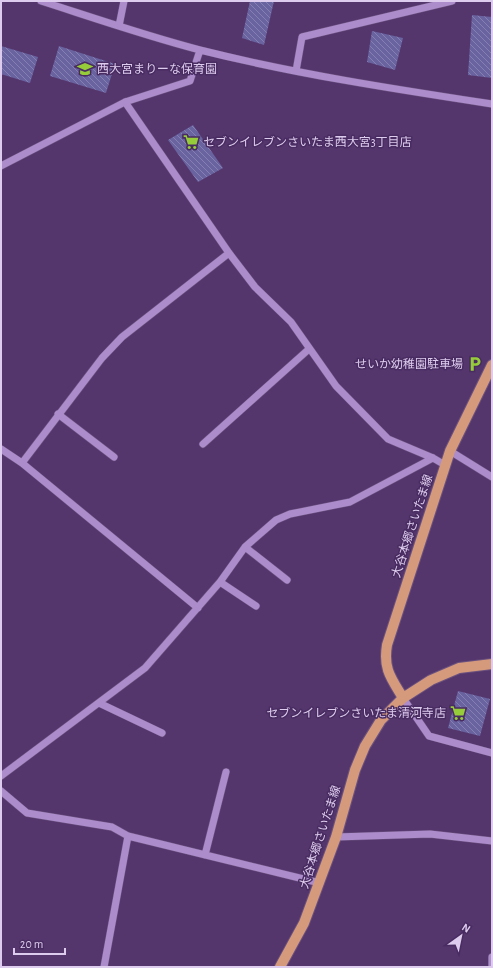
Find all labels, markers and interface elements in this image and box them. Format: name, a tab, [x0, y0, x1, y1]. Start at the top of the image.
school or university icon: 西大宮まりーな保育園	[76, 60, 94, 78]
place label: 西大宮まりーな保育園	[97, 62, 217, 75]
supermarket icon: セブンイレブンさいたま西大宮3丁目店	[182, 133, 200, 151]
place label: セブンイレブンさいたま西大宮3丁目店	[203, 135, 412, 148]
parking icon: せいか幼稚園駐車場	[466, 355, 484, 373]
place label: せいか幼稚園駐車場	[355, 357, 463, 370]
street label: 大谷本郷さいたま線	[389, 473, 434, 579]
supermarket icon: セブンイレブンさいたま清河寺店	[449, 704, 467, 722]
place label: セブンイレブンさいたま清河寺店	[266, 706, 446, 719]
street label: 大谷本郷さいたま線	[297, 784, 342, 890]
north arrow	[441, 916, 481, 956]
text: N	[460, 921, 472, 935]
scale bar	[14, 930, 65, 956]
text: 20 m	[20, 938, 43, 950]

